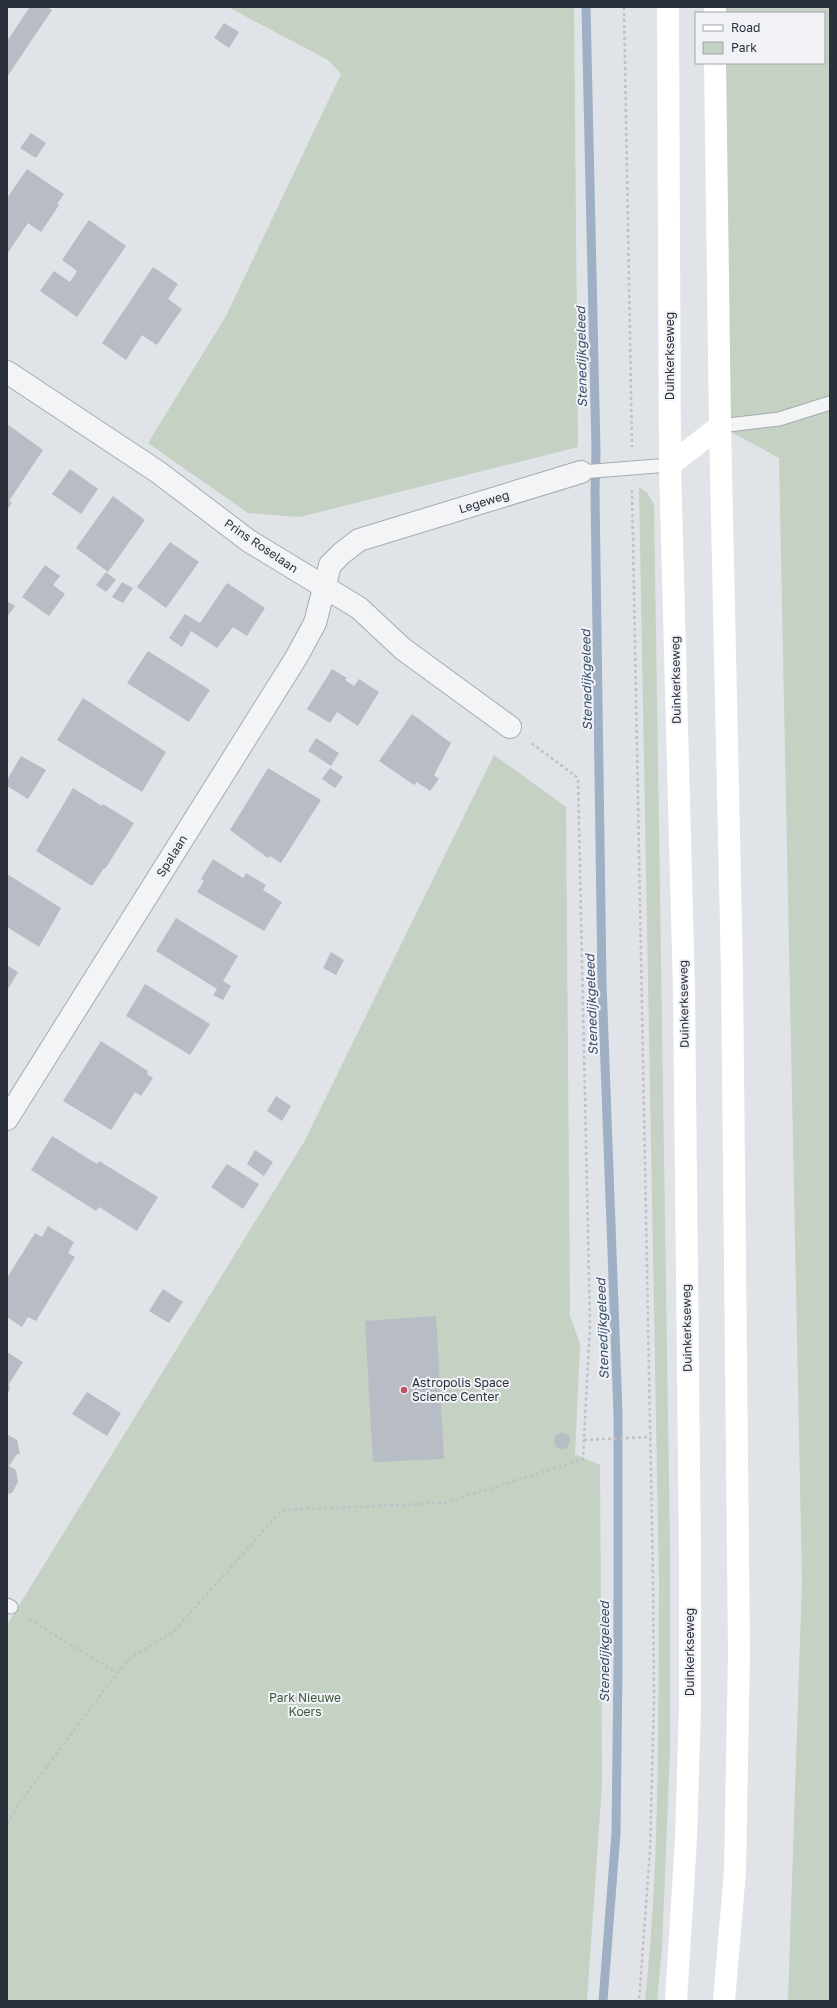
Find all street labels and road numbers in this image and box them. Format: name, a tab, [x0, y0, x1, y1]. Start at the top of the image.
street label: Duinkerkseweg	[662, 312, 677, 400]
street label: Legeweg	[457, 487, 511, 516]
street label: Prins Roselaan	[222, 515, 301, 576]
street label: Duinkerkseweg	[667, 636, 684, 724]
street label: Spalaan	[153, 832, 190, 879]
street label: Duinkerkseweg	[675, 960, 692, 1048]
street label: Duinkerkseweg	[678, 1284, 695, 1372]
street label: Duinkerkseweg	[682, 1608, 697, 1696]

